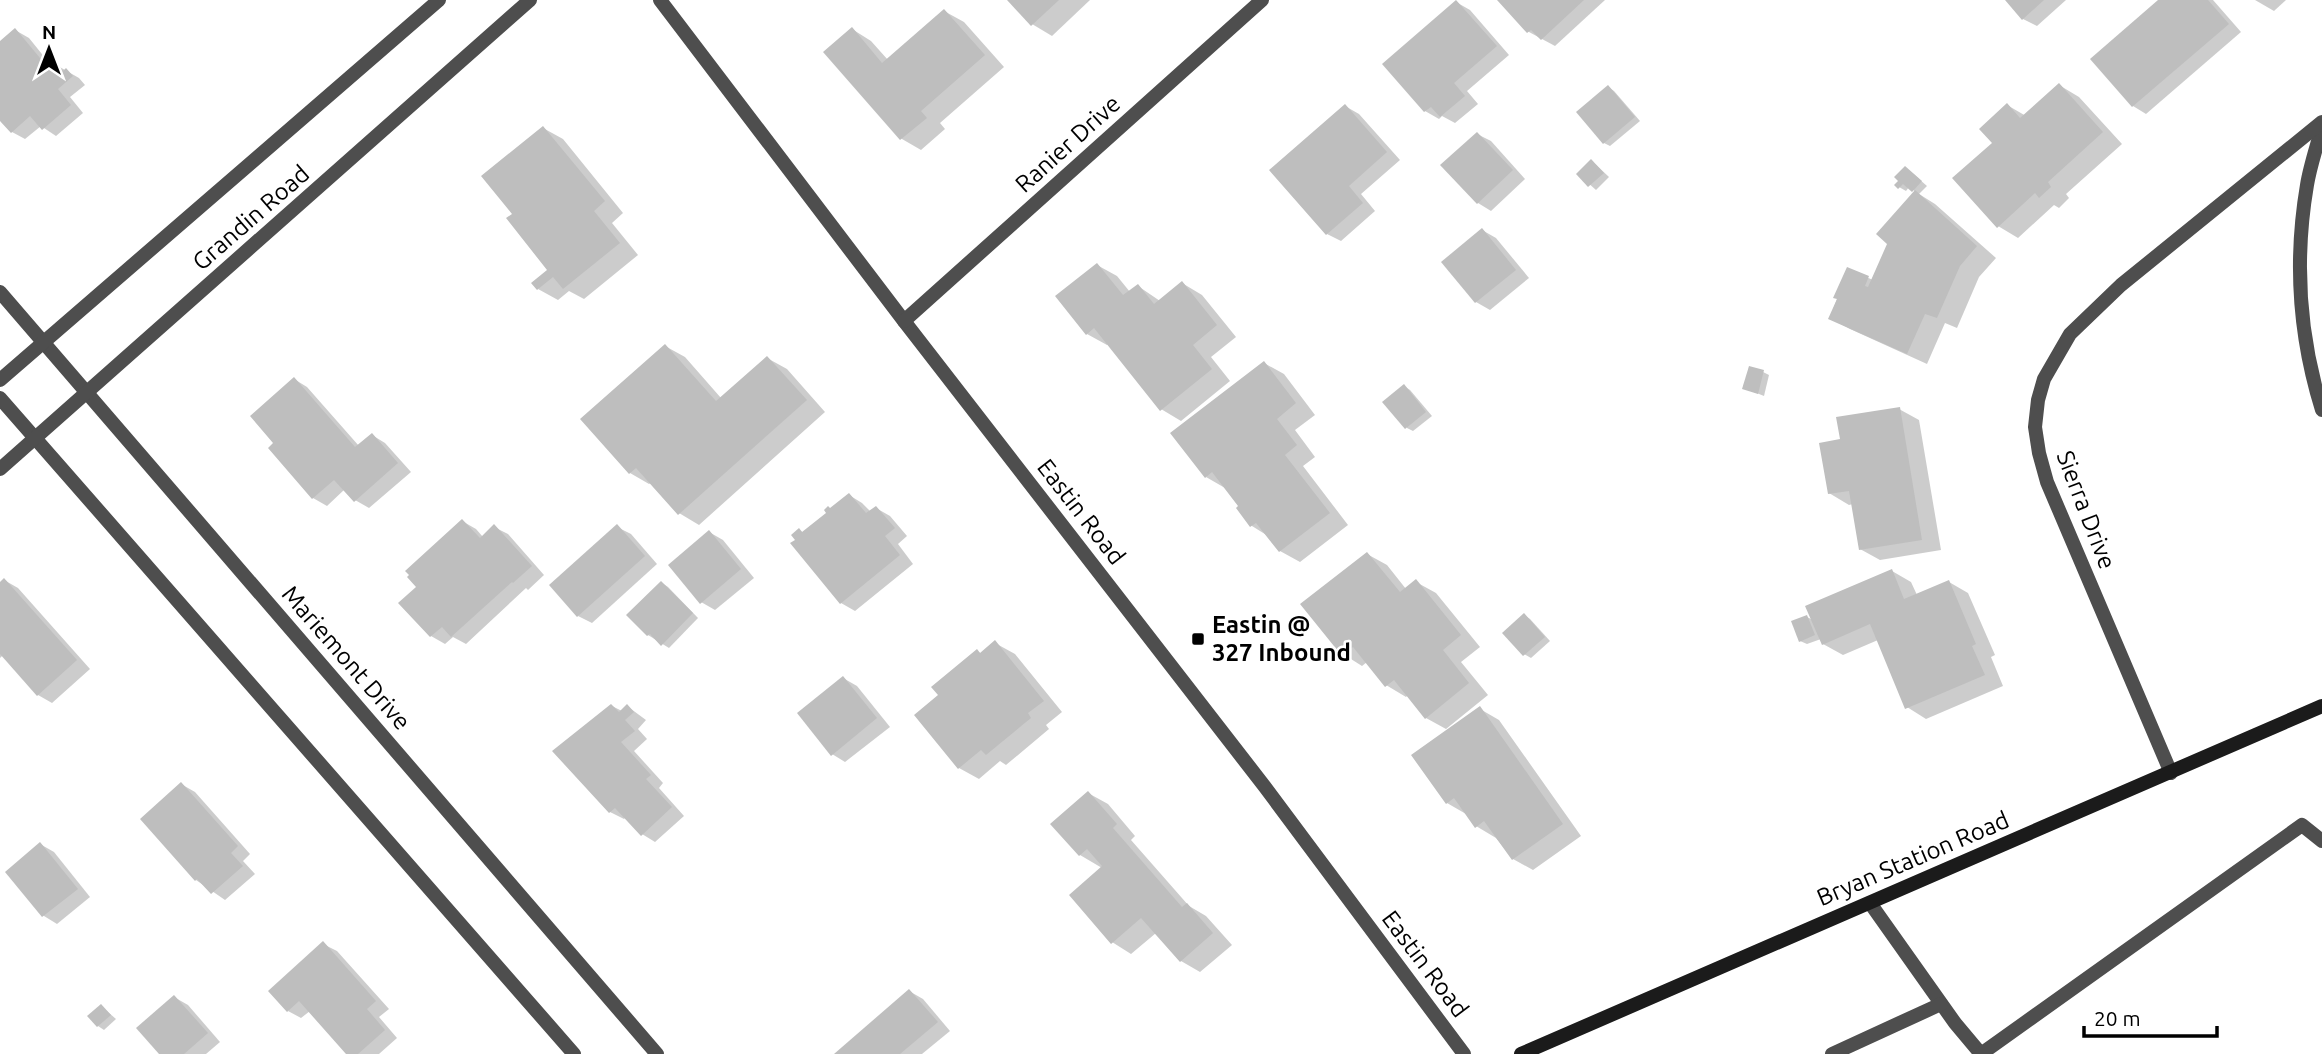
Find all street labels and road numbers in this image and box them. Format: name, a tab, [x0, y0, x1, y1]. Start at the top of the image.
street label: Ranier Drive	[1010, 90, 1126, 198]
street label: Grandin Road	[187, 160, 314, 276]
street label: Sierra Drive	[2052, 447, 2121, 573]
street label: Eastin Road	[1032, 454, 1131, 570]
street label: Mariemont Drive	[277, 580, 416, 735]
street label: Bryan Station Road	[1813, 806, 2013, 911]
street label: Eastin Road	[1377, 905, 1474, 1022]

